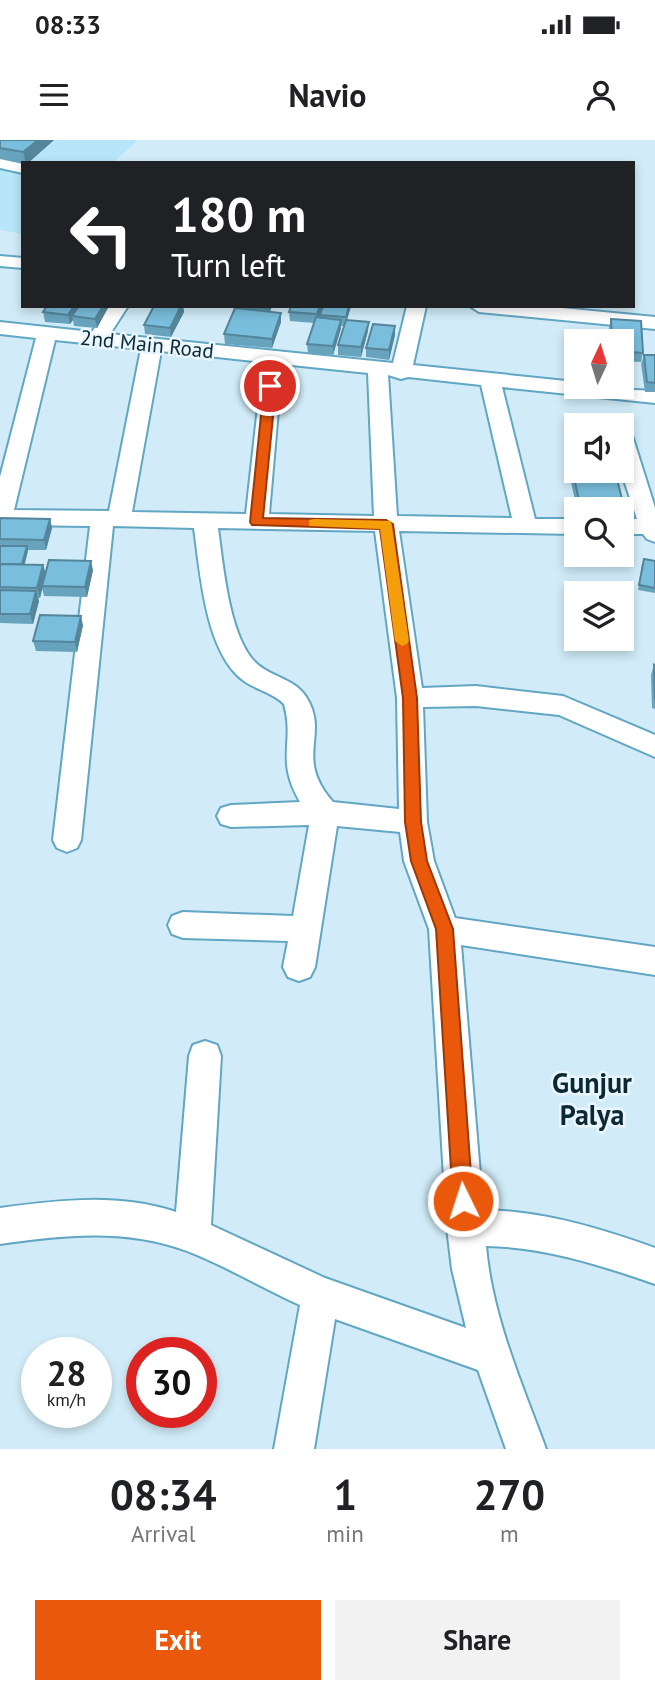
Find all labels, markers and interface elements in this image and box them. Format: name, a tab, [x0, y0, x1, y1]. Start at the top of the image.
text: 08:33	[35, 8, 101, 41]
text: Navio	[289, 74, 366, 116]
icon: menu	[35, 76, 73, 114]
icon: person	[582, 76, 620, 114]
text: 180 m	[171, 182, 306, 246]
icon: left	[56, 189, 147, 280]
text: Turn left	[171, 244, 286, 286]
street label: 2nd Main Road	[79, 324, 215, 364]
north arrow	[564, 329, 634, 399]
map controls	[564, 329, 634, 651]
pin	[240, 356, 300, 416]
icon: arrive	[251, 367, 289, 405]
button: sound	[564, 413, 634, 483]
button: search	[564, 497, 634, 567]
button: layers	[564, 581, 634, 651]
district label: Gunjur Palya	[552, 1064, 632, 1133]
position arrow	[426, 1164, 500, 1238]
speed limit sign: 30	[126, 1337, 217, 1428]
text: 28	[47, 1350, 86, 1396]
text: km/h	[47, 1388, 86, 1411]
text: 08:34	[110, 1467, 216, 1522]
text: 1	[333, 1467, 357, 1522]
text: 270	[474, 1467, 545, 1522]
text: Arrival	[131, 1519, 195, 1548]
text: min	[326, 1519, 364, 1548]
text: m	[500, 1519, 519, 1548]
button: Exit	[35, 1600, 321, 1680]
button: Share	[335, 1600, 620, 1680]

